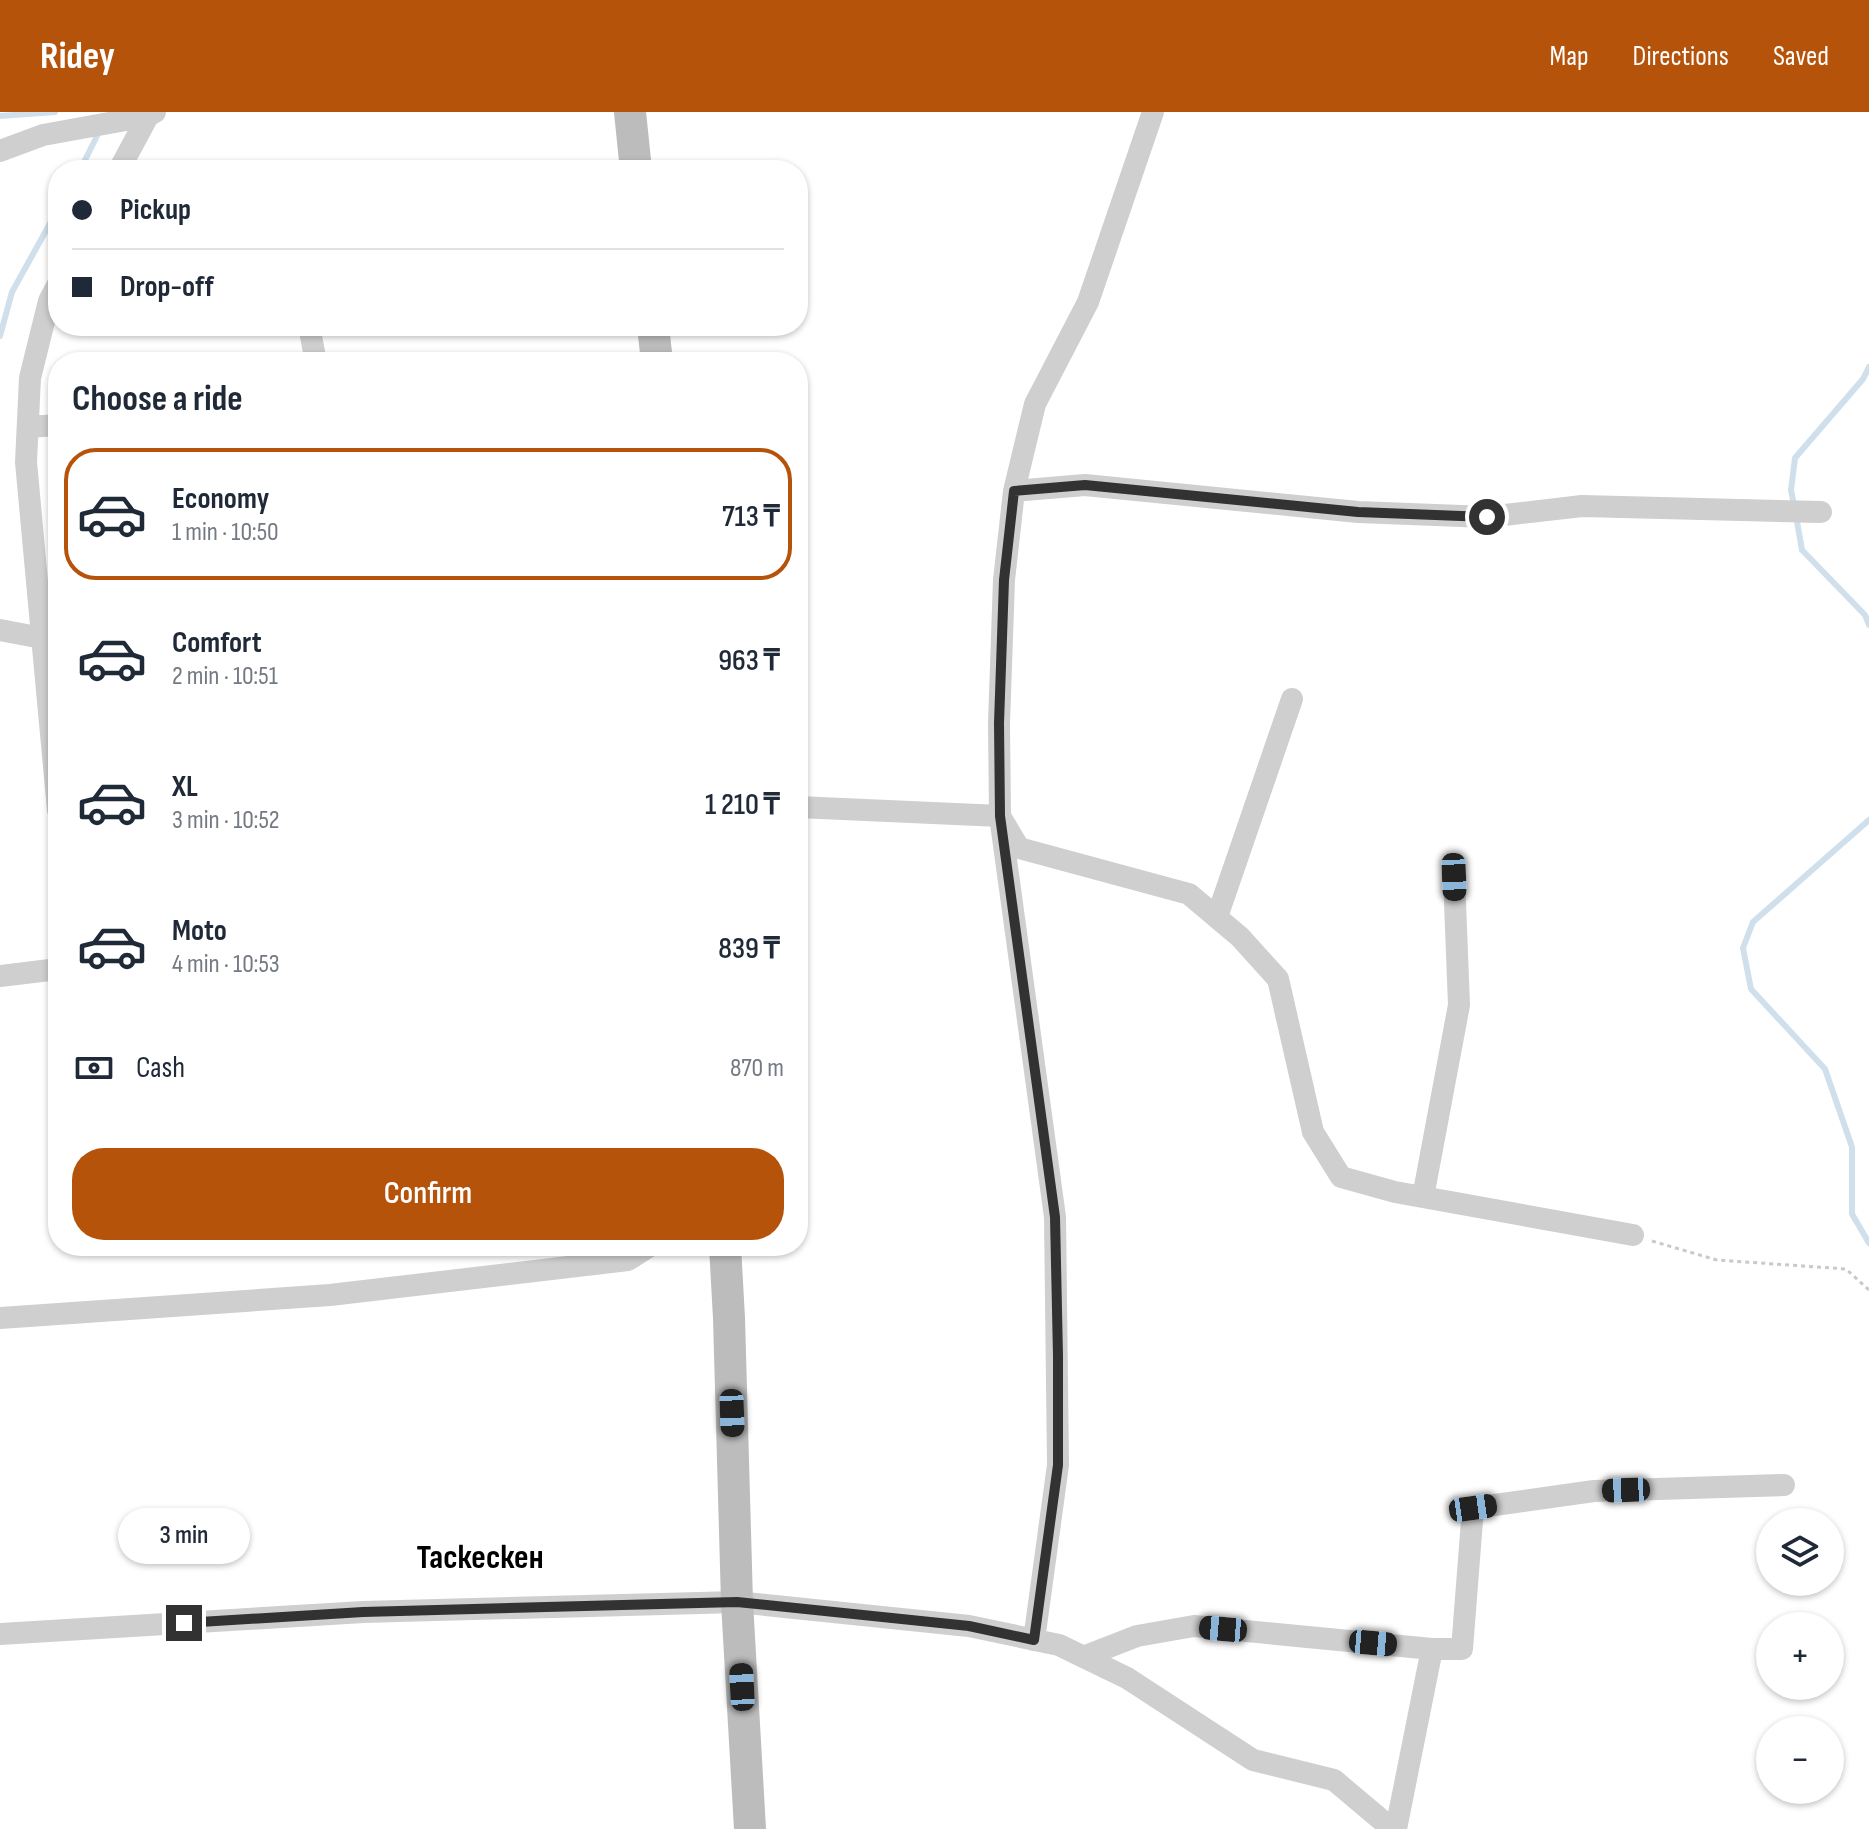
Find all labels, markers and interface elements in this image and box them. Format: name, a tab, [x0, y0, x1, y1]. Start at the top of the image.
text: Ridey	[40, 34, 115, 79]
text: Map	[1550, 40, 1589, 73]
text: Directions	[1633, 40, 1729, 73]
text: Saved	[1773, 40, 1829, 73]
text: Pickup	[120, 192, 191, 228]
text: Drop-off	[120, 269, 214, 305]
text: Choose a ride	[72, 378, 243, 421]
icon: car	[76, 478, 148, 550]
text: Economy	[172, 481, 269, 517]
text: 713 ₸	[722, 499, 780, 535]
route start	[1469, 499, 1505, 535]
text: 1 min · 10:50	[172, 517, 279, 548]
icon: car	[76, 622, 148, 694]
text: Comfort	[172, 625, 262, 661]
text: 963 ₸	[718, 643, 780, 679]
text: 2 min · 10:51	[172, 661, 278, 692]
icon: car	[76, 766, 148, 838]
text: XL	[172, 769, 198, 805]
text: 1 210 ₸	[705, 787, 780, 823]
text: 3 min · 10:52	[172, 805, 280, 836]
car	[1441, 853, 1467, 901]
icon: car	[76, 910, 148, 982]
text: Moto	[172, 913, 227, 949]
text: 839 ₸	[718, 931, 780, 967]
text: 4 min · 10:53	[172, 949, 280, 980]
icon: cash	[72, 1046, 116, 1090]
text: Cash	[136, 1050, 185, 1086]
text: 870 m	[730, 1053, 784, 1084]
button: Confirm	[72, 1148, 784, 1240]
car	[719, 1389, 745, 1437]
car	[1602, 1477, 1650, 1503]
car	[1448, 1493, 1498, 1523]
callout: 3 min	[118, 1507, 250, 1563]
map controls	[1756, 1508, 1844, 1804]
button: layers	[1756, 1508, 1844, 1596]
text: 3 min	[160, 1520, 208, 1551]
district label: Таскескен	[416, 1537, 544, 1578]
route end	[166, 1605, 202, 1641]
button: +	[1756, 1612, 1844, 1700]
car	[1198, 1615, 1248, 1643]
car	[1348, 1629, 1398, 1657]
car	[729, 1662, 755, 1712]
button: −	[1756, 1716, 1844, 1804]

